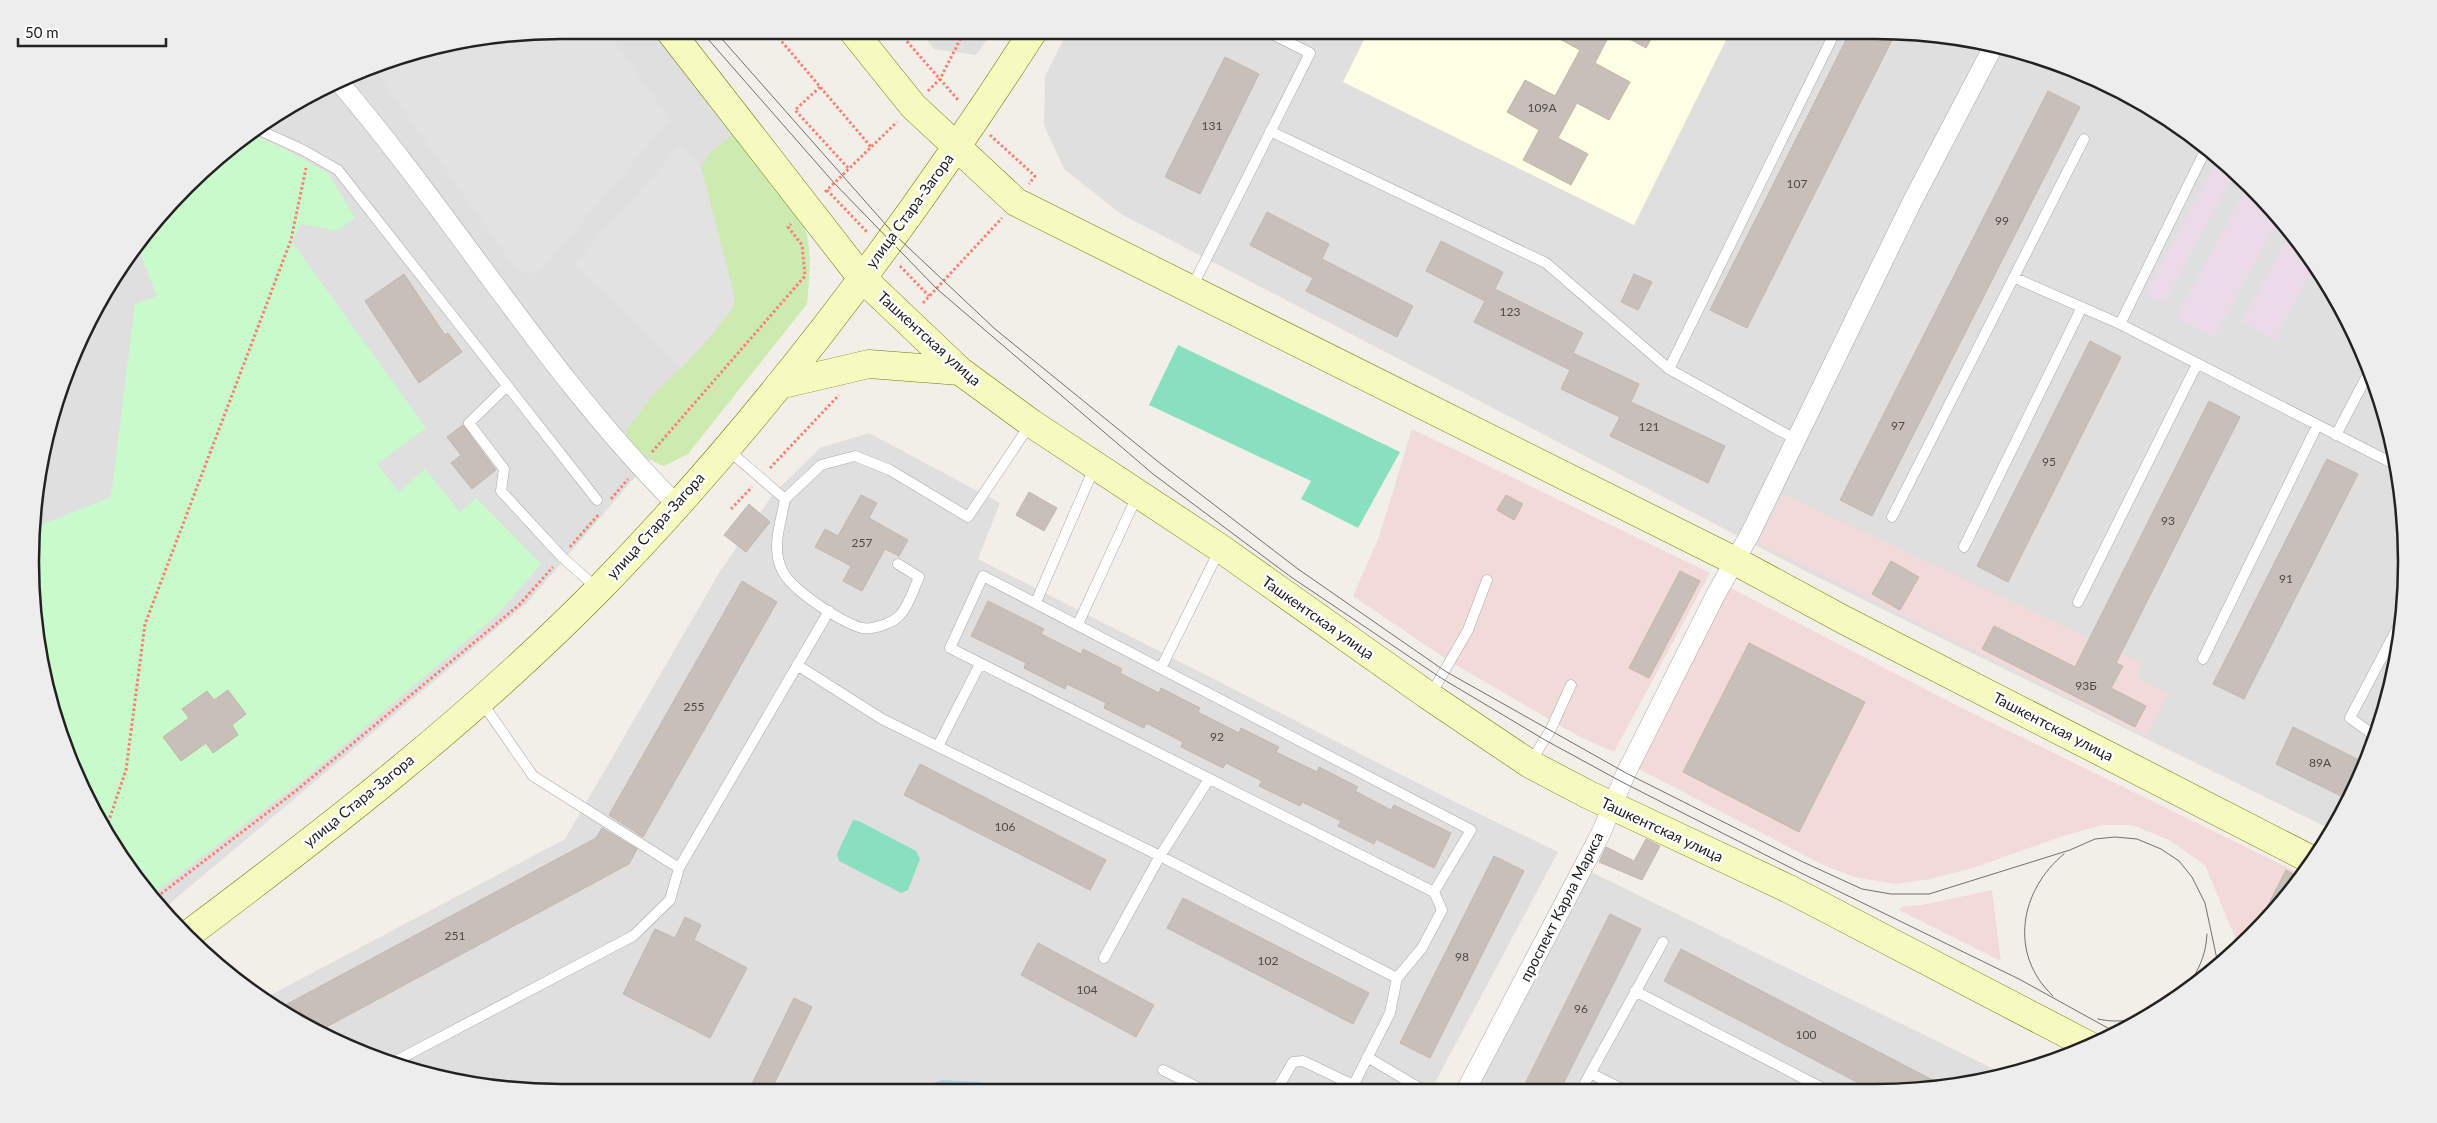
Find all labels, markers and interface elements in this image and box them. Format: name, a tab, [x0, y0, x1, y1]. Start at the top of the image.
scale bar	[18, 15, 165, 47]
text: 50 m	[25, 23, 59, 41]
house number: 109А	[1528, 100, 1557, 115]
house number: 131	[1202, 118, 1222, 133]
street label: улица Стара-Загора	[862, 150, 957, 271]
house number: 107	[1787, 176, 1807, 191]
house number: 99	[1995, 213, 2009, 228]
street label: Ташкентская улица	[874, 287, 985, 389]
house number: 123	[1500, 304, 1520, 319]
house number: 97	[1891, 418, 1905, 433]
house number: 121	[1639, 419, 1659, 434]
house number: 95	[2042, 454, 2056, 469]
street label: улица Стара-Загора	[603, 468, 708, 582]
house number: 93	[2161, 513, 2175, 528]
house number: 257	[852, 535, 872, 550]
house number: 91	[2279, 571, 2293, 586]
street label: Ташкентская улица	[1259, 572, 1378, 663]
house number: 93Б	[2075, 678, 2097, 693]
street label: Ташкентская улица	[1990, 688, 2117, 764]
house number: 255	[684, 699, 704, 714]
house number: 92	[1210, 729, 1224, 744]
street label: улица Стара-Загора	[299, 750, 417, 850]
house number: 89А	[2309, 755, 2332, 770]
street label: Ташкентская улица	[1599, 793, 1726, 865]
house number: 106	[995, 819, 1015, 834]
street label: проспект Карла Маркса	[1516, 829, 1607, 984]
house number: 251	[445, 928, 465, 943]
house number: 98	[1455, 949, 1469, 964]
house number: 102	[1258, 953, 1278, 968]
house number: 104	[1077, 982, 1097, 997]
house number: 96	[1574, 1001, 1588, 1016]
house number: 100	[1796, 1027, 1816, 1042]

